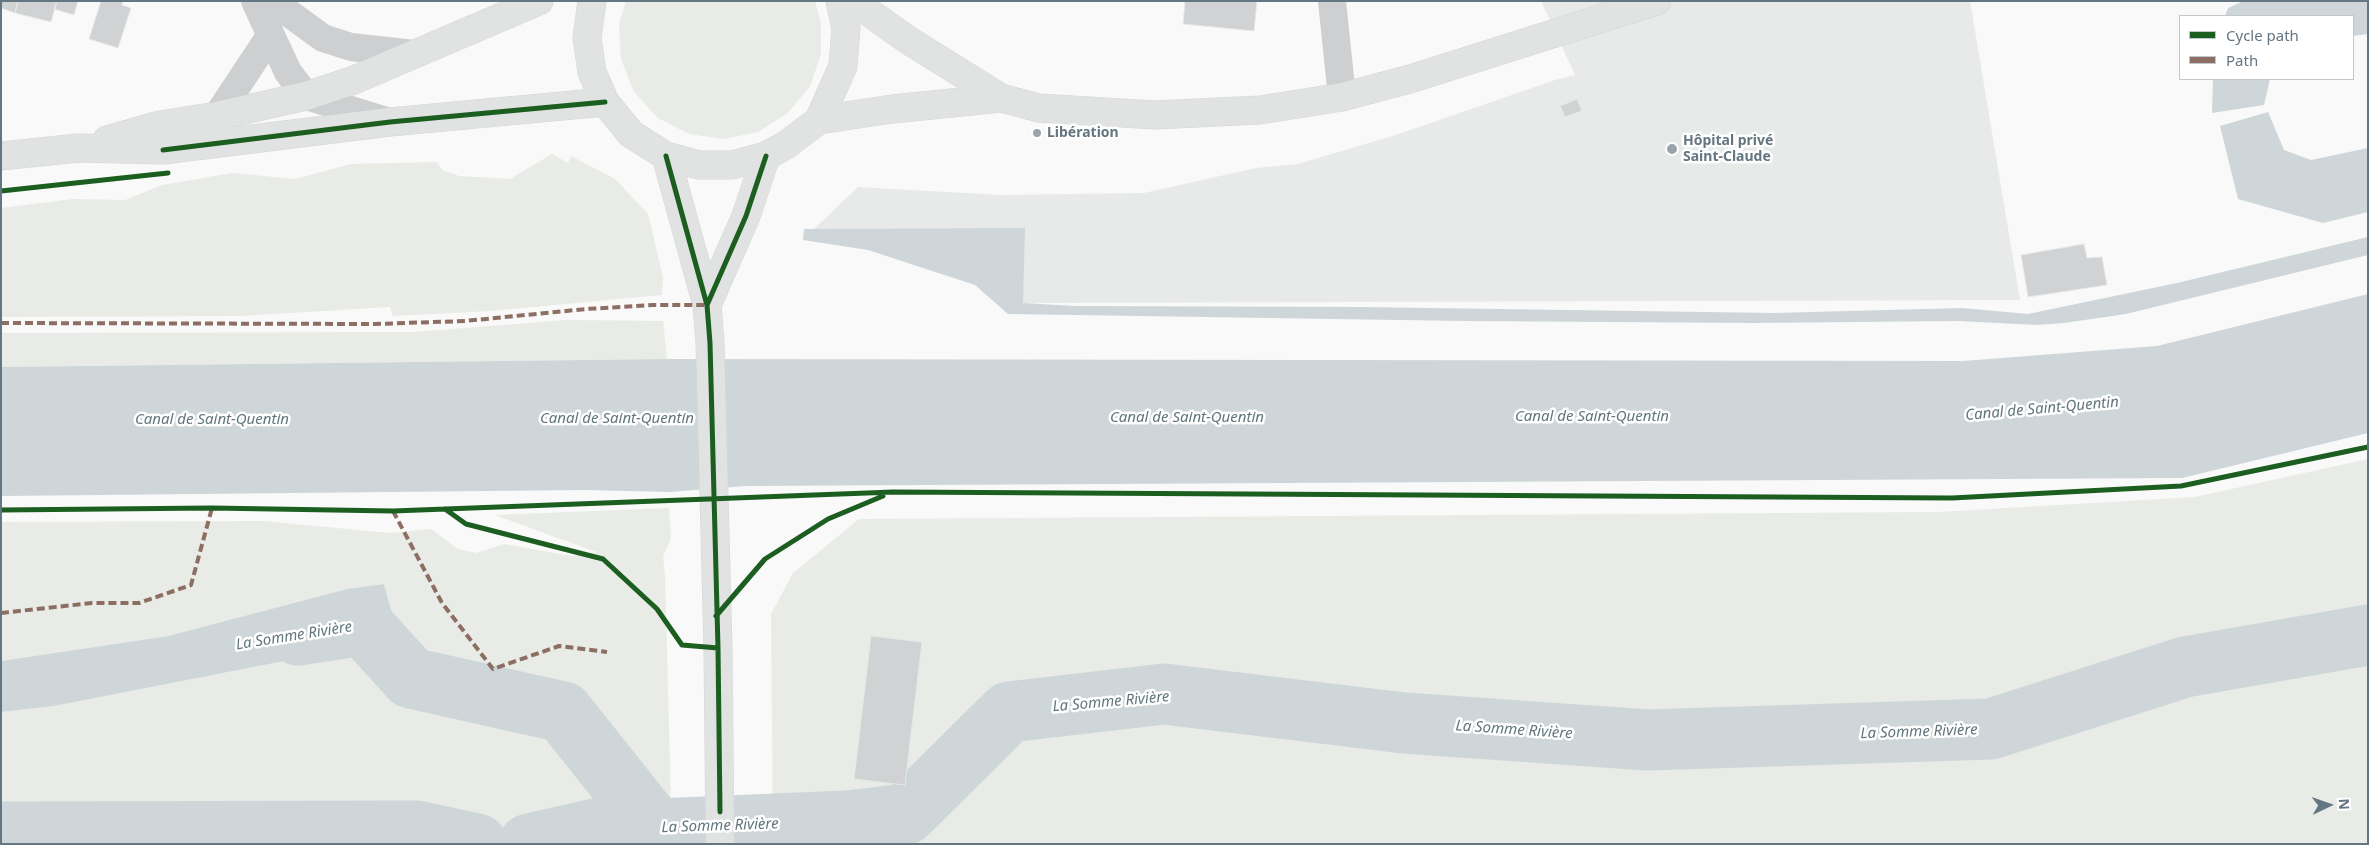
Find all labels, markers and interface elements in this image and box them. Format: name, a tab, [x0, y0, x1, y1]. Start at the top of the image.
legend	[2179, 15, 2354, 80]
text: Cycle path	[2226, 25, 2299, 45]
text: Path	[2226, 50, 2258, 70]
place label: Libération	[1047, 125, 1119, 141]
marker: Libération	[1031, 127, 1043, 139]
place label: Hôpital privé Saint-Claude	[1683, 133, 1773, 166]
marker: Hôpital privé Saint-Claude	[1665, 142, 1679, 156]
water label: Canal de Saint-Quentin	[1965, 393, 2119, 425]
water label: Canal de Saint-Quentin	[1515, 408, 1669, 426]
water label: Canal de Saint-Quentin	[1110, 409, 1264, 427]
water label: Canal de Saint-Quentin	[540, 410, 694, 428]
water label: Canal de Saint-Quentin	[135, 411, 289, 429]
water label: La Somme Rivière	[235, 618, 353, 654]
water label: La Somme Rivière	[1052, 688, 1170, 716]
water label: La Somme Rivière	[1455, 717, 1573, 743]
water label: La Somme Rivière	[1860, 721, 1978, 743]
north arrow	[2304, 780, 2354, 830]
text: N	[2335, 798, 2354, 810]
water label: La Somme Rivière	[661, 815, 779, 837]

